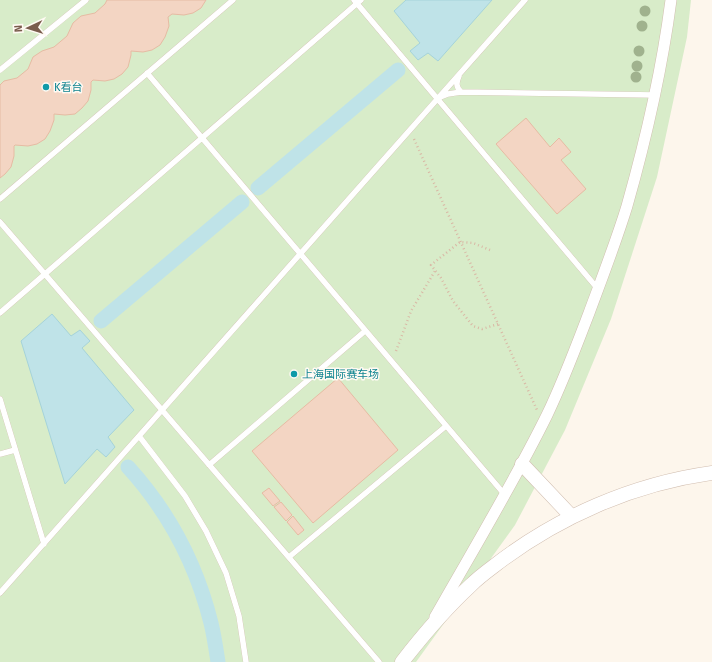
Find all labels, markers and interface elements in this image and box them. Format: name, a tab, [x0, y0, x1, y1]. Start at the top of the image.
north arrow	[8, 8, 48, 48]
text: N	[12, 25, 25, 33]
place label: K看台	[54, 81, 82, 94]
marker: K看台	[41, 82, 51, 92]
place label: 上海国际赛车场	[302, 368, 379, 381]
marker: 上海国际赛车场	[289, 369, 299, 379]

